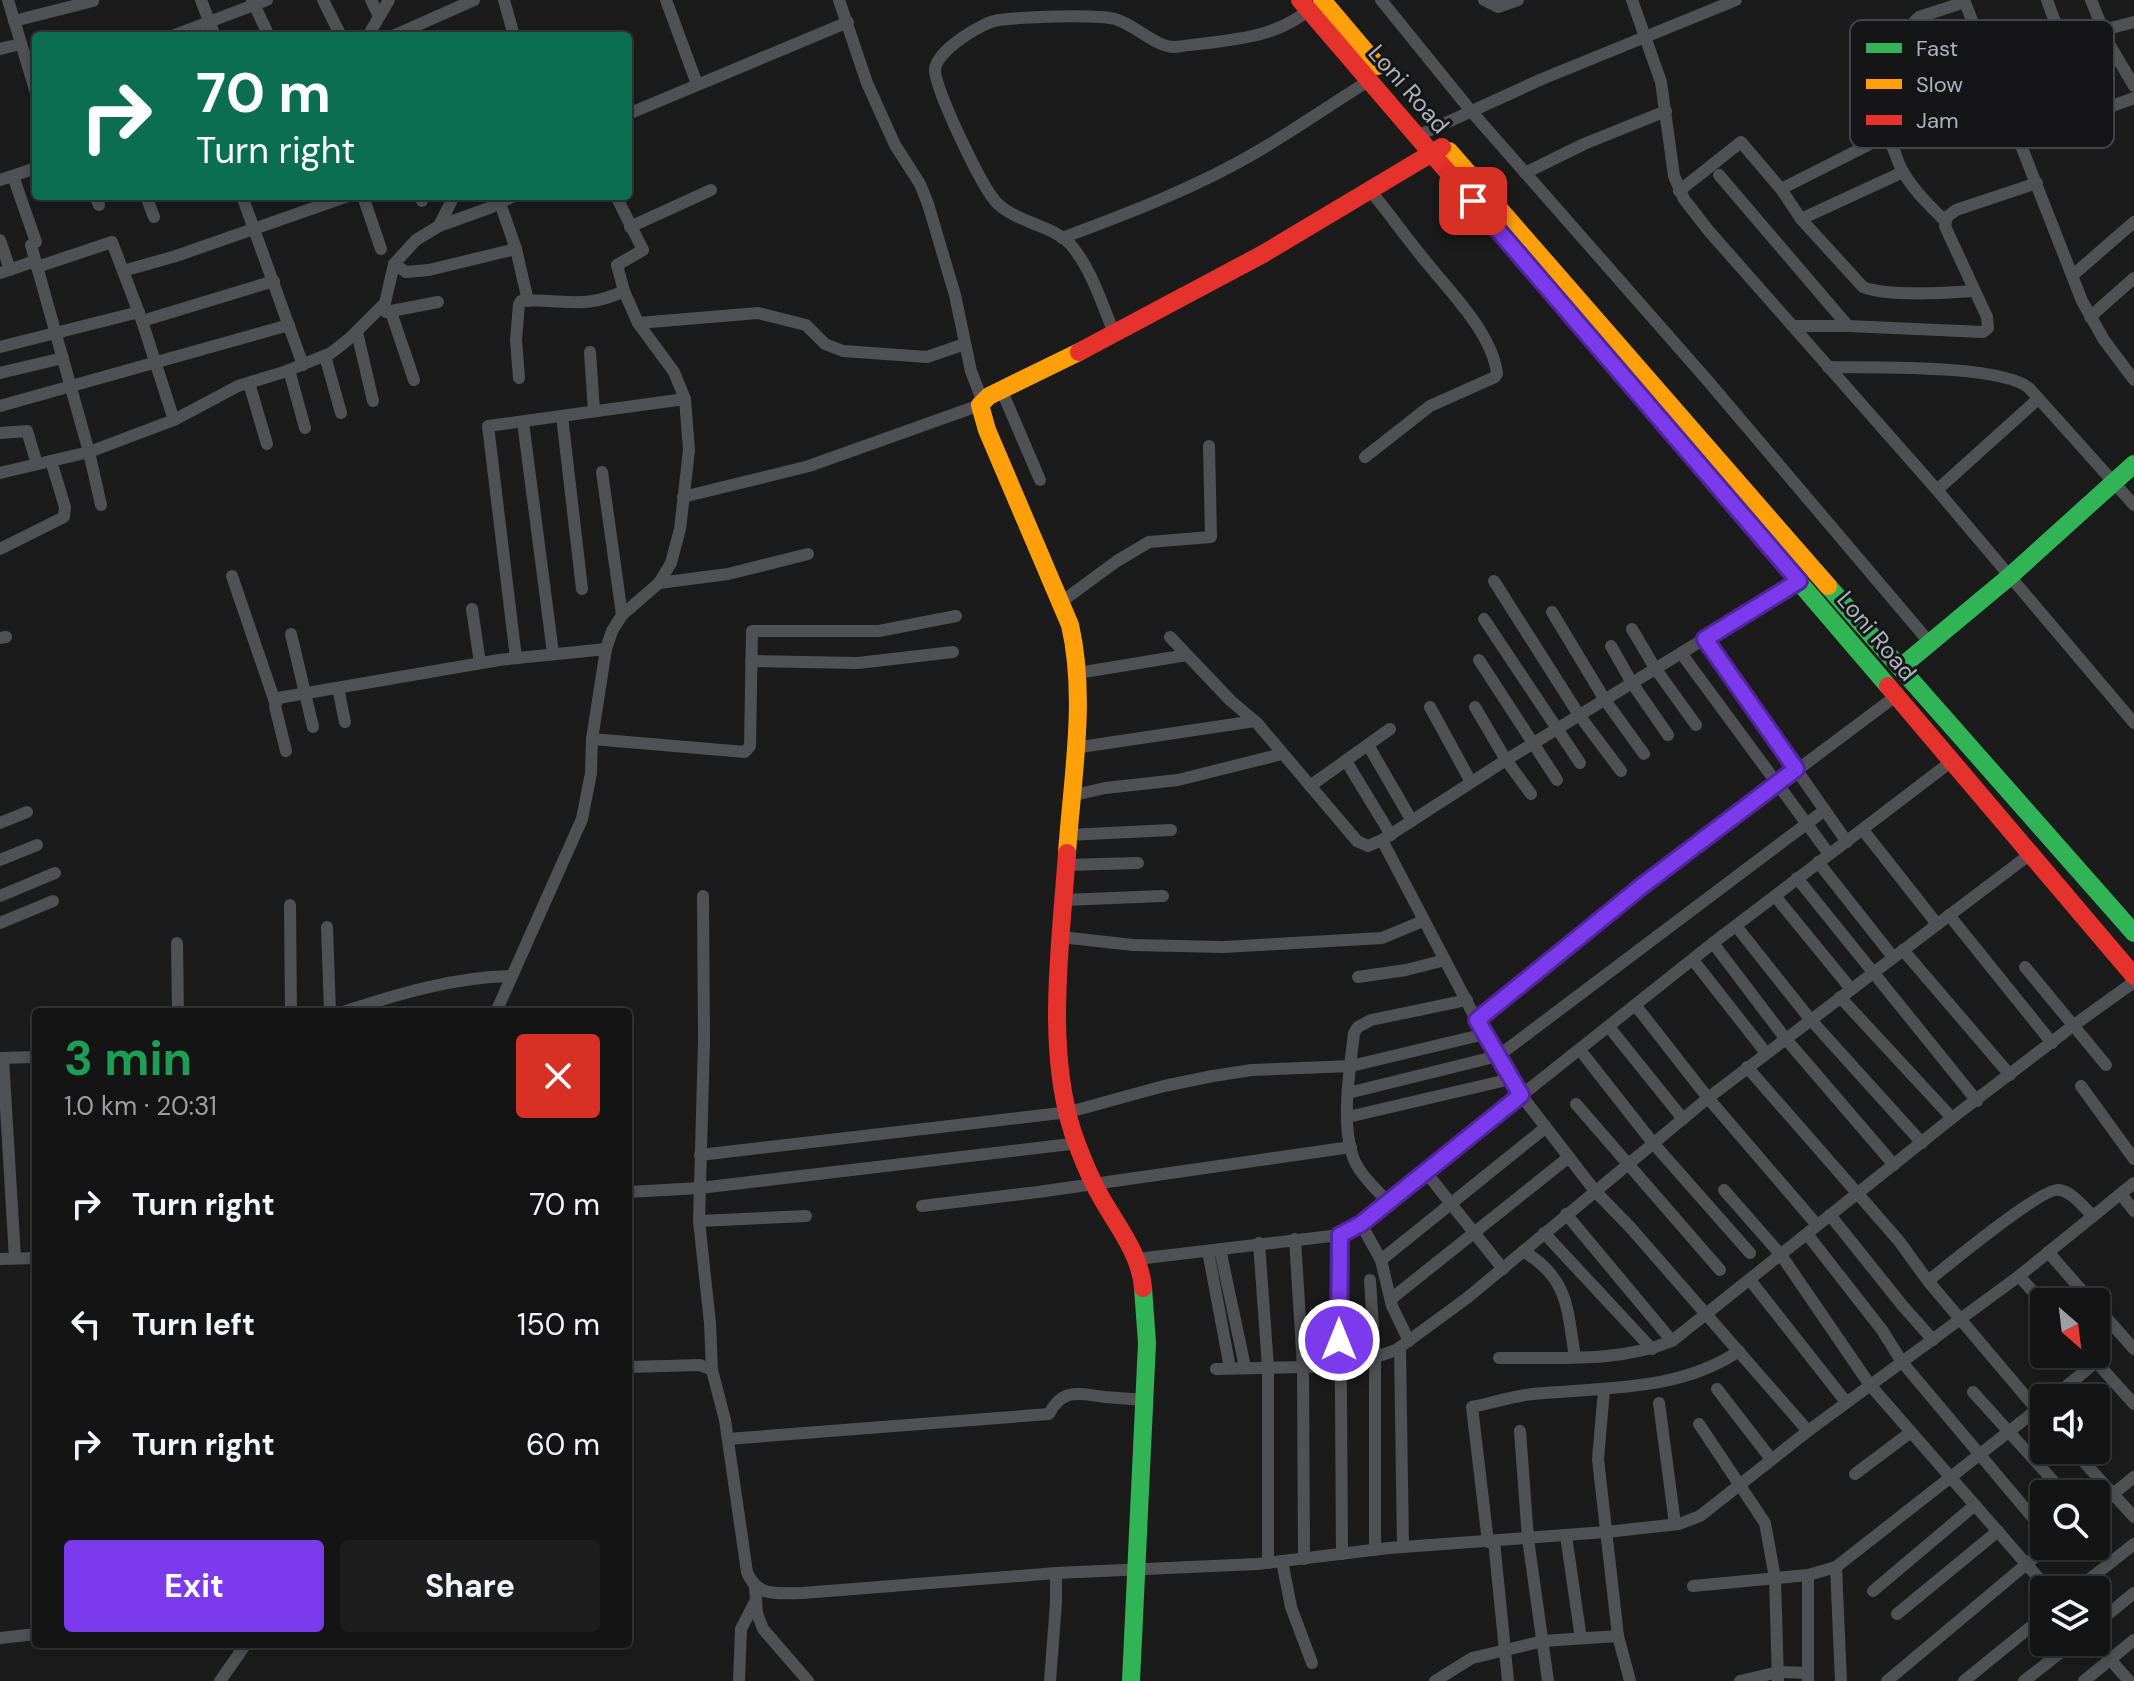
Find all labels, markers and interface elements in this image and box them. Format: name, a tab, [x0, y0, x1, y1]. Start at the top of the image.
legend	[1850, 20, 2114, 148]
text: Fast	[1916, 34, 1958, 63]
street label: Loni Road	[1362, 38, 1456, 140]
text: 70 m	[196, 56, 331, 129]
icon: right	[64, 64, 168, 168]
text: Slow	[1916, 70, 1963, 99]
text: Jam	[1916, 106, 1959, 135]
text: Turn right	[196, 127, 355, 174]
pin	[1439, 167, 1507, 235]
icon: arrive	[1451, 179, 1495, 223]
street label: Loni Road	[1830, 585, 1924, 687]
text: 3 min	[64, 1027, 192, 1090]
button: close	[516, 1034, 600, 1118]
text: 1.0 km · 20:31	[64, 1089, 217, 1123]
icon: right	[64, 1182, 108, 1226]
text: Turn right	[132, 1185, 275, 1224]
text: 70 m	[529, 1185, 600, 1224]
north arrow	[2030, 1288, 2110, 1368]
map controls	[2030, 1288, 2110, 1656]
position arrow	[1297, 1298, 1381, 1382]
icon: left	[64, 1302, 108, 1346]
text: Turn left	[132, 1305, 255, 1344]
text: 150 m	[517, 1305, 600, 1344]
button: sound	[2030, 1384, 2110, 1464]
icon: right	[64, 1422, 108, 1466]
text: Turn right	[132, 1425, 275, 1464]
text: 60 m	[526, 1425, 600, 1464]
button: search	[2030, 1480, 2110, 1560]
button: Exit	[64, 1540, 324, 1632]
button: Share	[340, 1540, 600, 1632]
button: layers	[2030, 1576, 2110, 1656]

